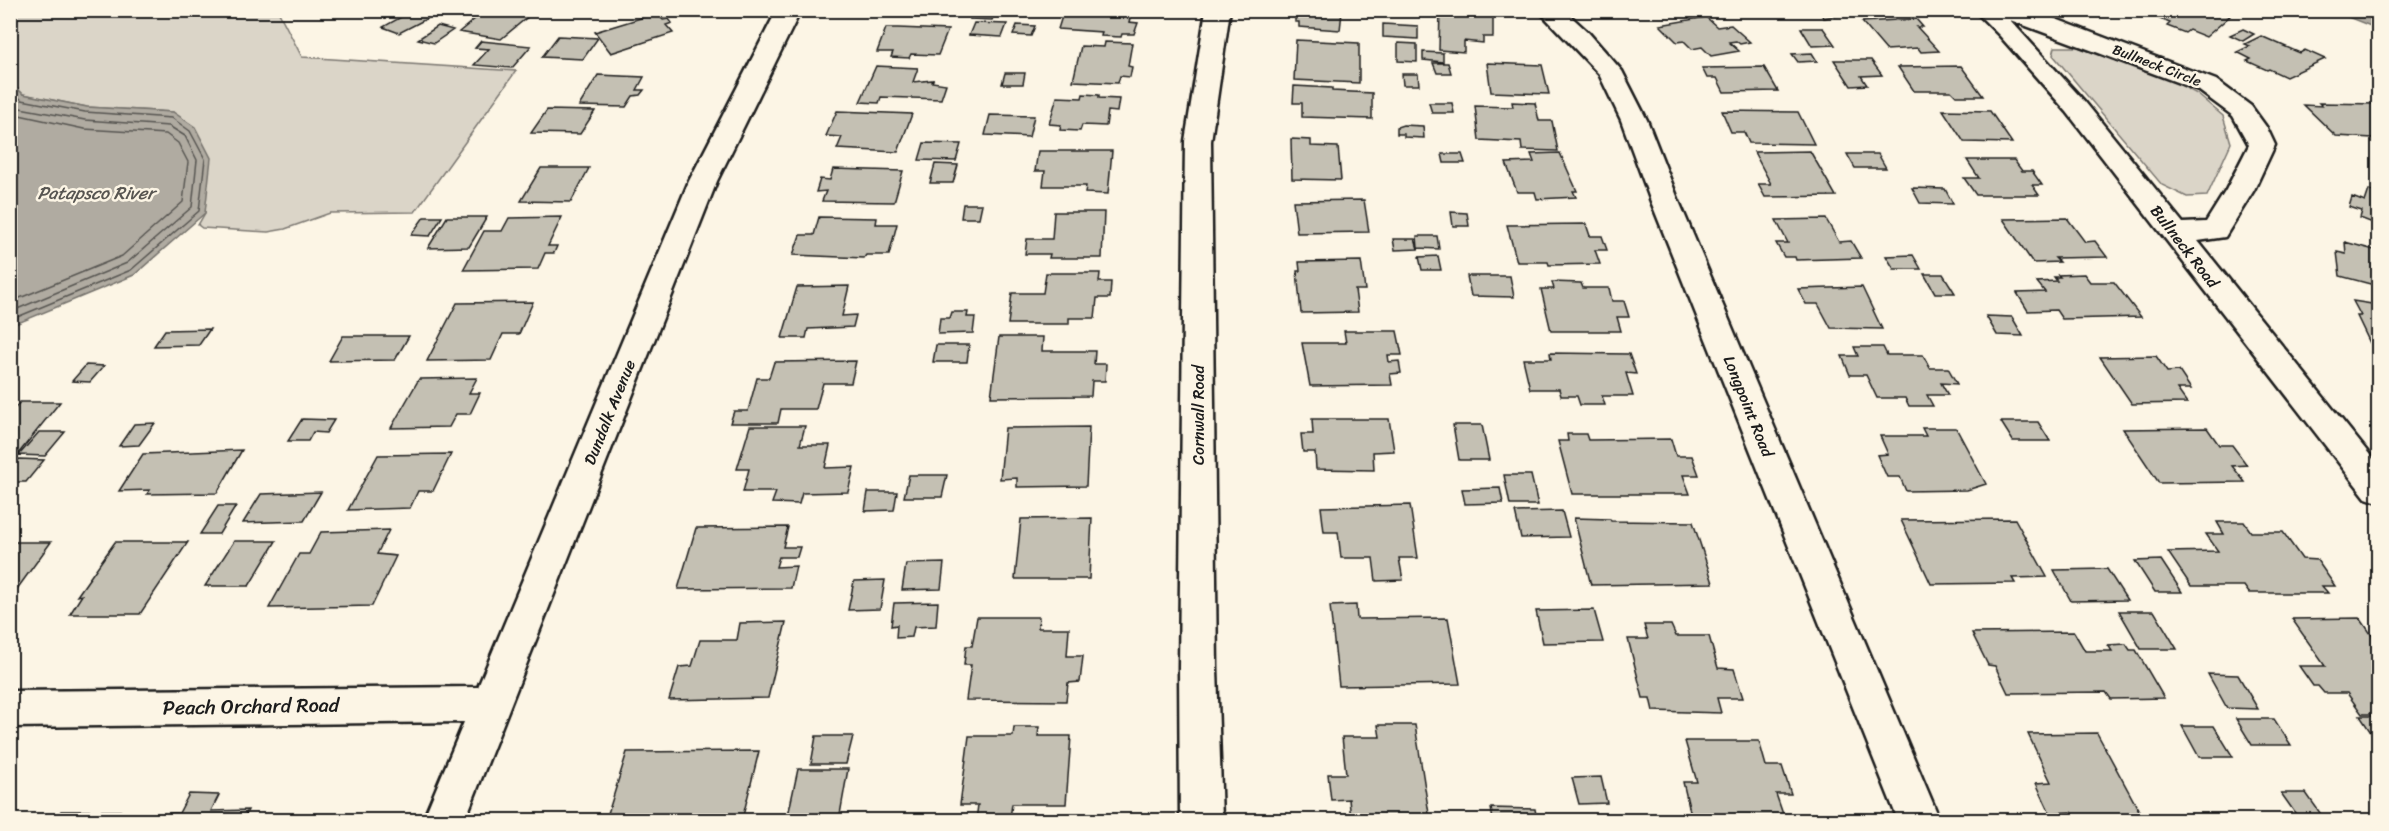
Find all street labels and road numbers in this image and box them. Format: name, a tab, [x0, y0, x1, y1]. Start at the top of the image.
street label: Bullneck Circle	[2109, 37, 2205, 94]
street label: Bullneck Road	[2143, 198, 2228, 296]
street label: Longpoint Road	[1715, 351, 1783, 463]
street label: Dundalk Avenue	[575, 355, 644, 469]
street label: Cornwall Road	[1184, 364, 1213, 465]
street label: Peach Orchard Road	[162, 687, 341, 726]

